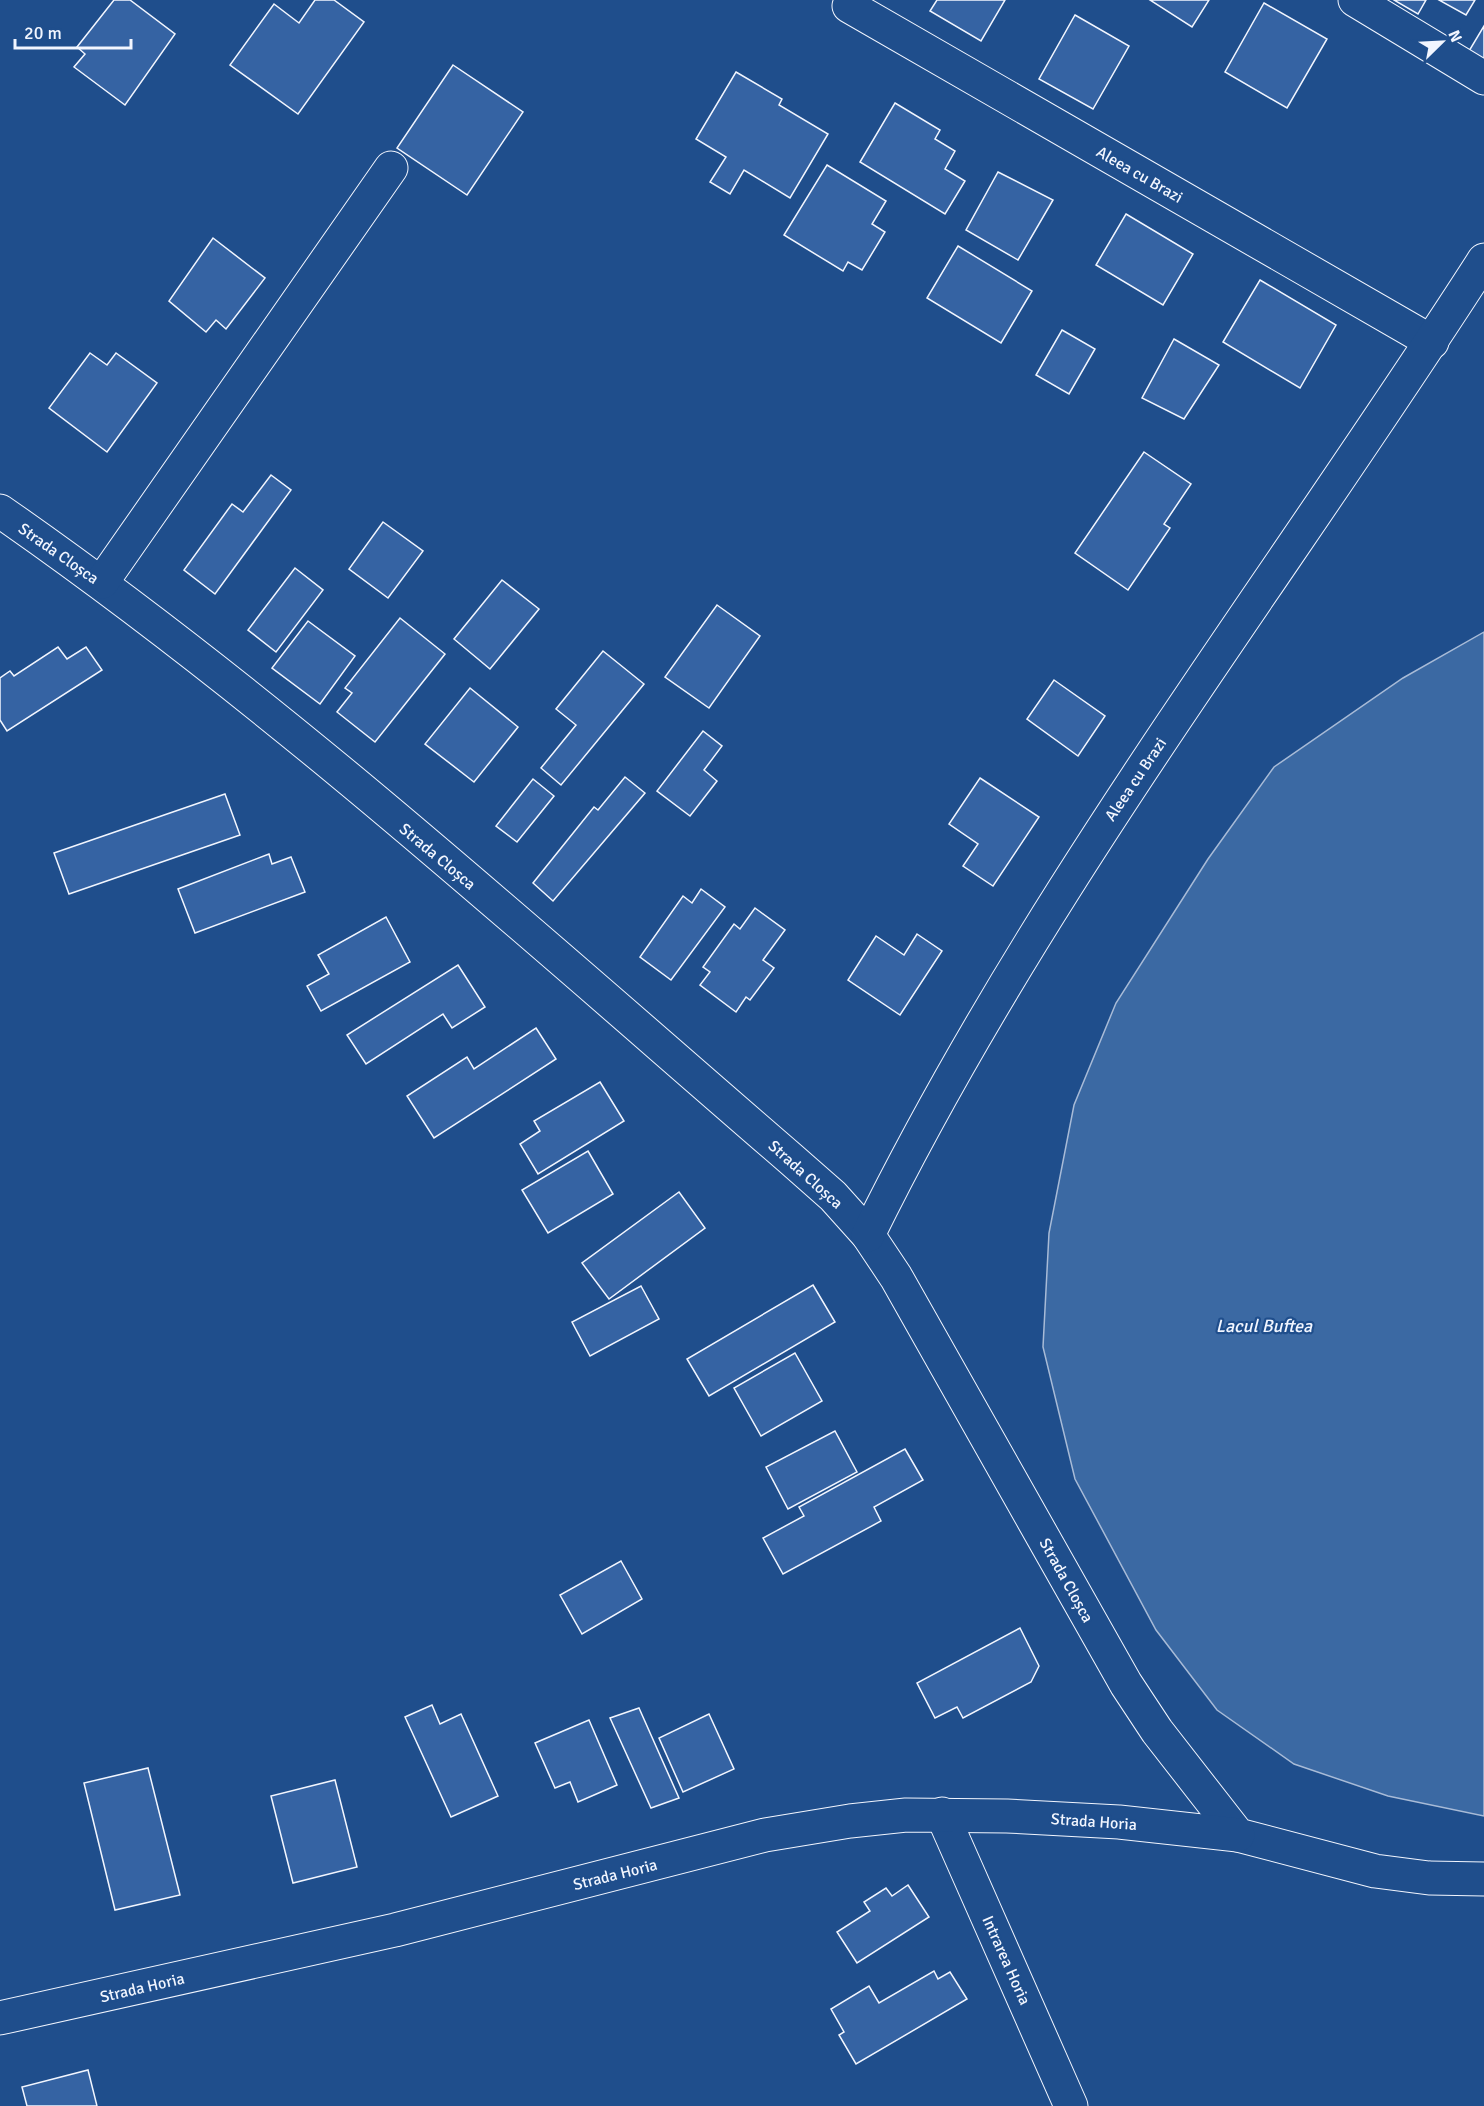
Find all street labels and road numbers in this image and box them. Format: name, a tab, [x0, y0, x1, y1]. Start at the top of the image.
street label: Aleea cu Brazi	[1093, 142, 1186, 208]
street label: Strada Cloșca	[14, 519, 102, 589]
street label: Aleea cu Brazi	[1101, 734, 1171, 825]
street label: Strada Cloșca	[395, 819, 480, 895]
street label: Strada Cloșca	[764, 1136, 847, 1213]
street label: Strada Cloșca	[1035, 1535, 1098, 1626]
street label: Strada Horia	[1050, 1809, 1138, 1835]
street label: Strada Horia	[571, 1855, 659, 1895]
street label: Intrarea Horia	[977, 1913, 1035, 2008]
street label: Strada Horia	[98, 1969, 186, 2007]

